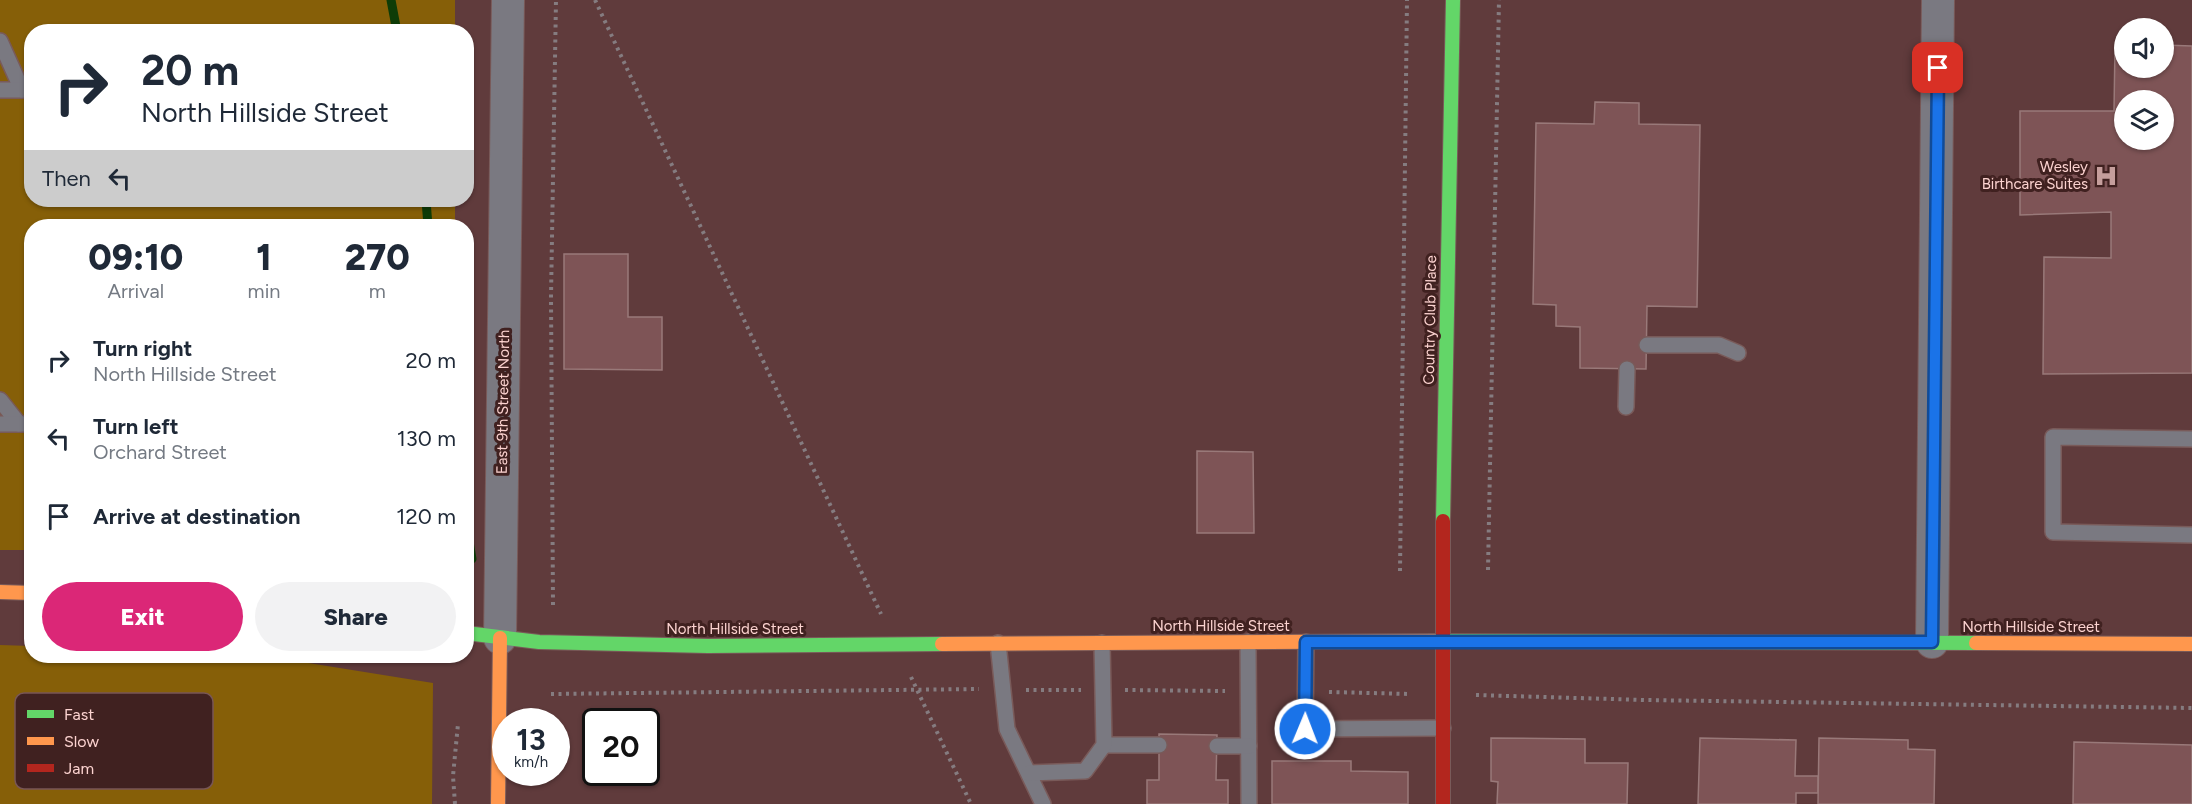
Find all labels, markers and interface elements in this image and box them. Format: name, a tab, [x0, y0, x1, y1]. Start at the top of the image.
map controls	[2114, 18, 2174, 150]
button: sound	[2114, 18, 2174, 78]
pin	[1912, 42, 1963, 93]
text: 20 m	[141, 45, 239, 96]
icon: right	[42, 48, 120, 126]
icon: arrive	[1921, 51, 1954, 84]
button: layers	[2114, 90, 2174, 150]
text: North Hillside Street	[141, 96, 389, 129]
place label: Wesley Birthcare Suites	[1982, 158, 2088, 193]
icon: left	[103, 162, 136, 195]
hospital icon: Wesley Birthcare Suites	[2093, 163, 2119, 189]
text: Then	[42, 165, 91, 192]
text: 09:10	[88, 236, 183, 279]
text: 1	[256, 236, 272, 279]
text: 270	[345, 236, 410, 279]
street label: Country Club Place	[1420, 255, 1440, 385]
text: Arrival	[108, 279, 164, 303]
text: min	[248, 279, 280, 303]
text: m	[369, 279, 386, 303]
street label: East 9th Street North	[493, 330, 513, 474]
text: Turn right	[93, 335, 192, 362]
icon: right	[42, 344, 75, 377]
text: 20 m	[405, 347, 456, 374]
text: North Hillside Street	[93, 362, 277, 386]
text: Turn left	[93, 413, 179, 440]
icon: left	[42, 422, 75, 455]
text: 130 m	[397, 425, 456, 452]
text: Orchard Street	[93, 440, 227, 464]
icon: arrive	[42, 500, 75, 533]
text: Arrive at destination	[93, 503, 301, 530]
text: 120 m	[396, 503, 456, 530]
button: Exit	[42, 582, 243, 651]
button: Share	[255, 582, 456, 651]
street label: North Hillside Street	[1152, 617, 1290, 635]
street label: North Hillside Street	[1962, 618, 2100, 636]
street label: North Hillside Street	[666, 620, 804, 638]
legend	[15, 693, 213, 789]
position arrow	[1273, 697, 1337, 761]
text: Fast	[64, 705, 94, 724]
speed limit sign: 20	[582, 708, 660, 786]
text: 13	[516, 721, 546, 758]
text: Slow	[64, 732, 99, 751]
text: km/h	[514, 753, 548, 771]
text: Jam	[64, 759, 94, 778]

